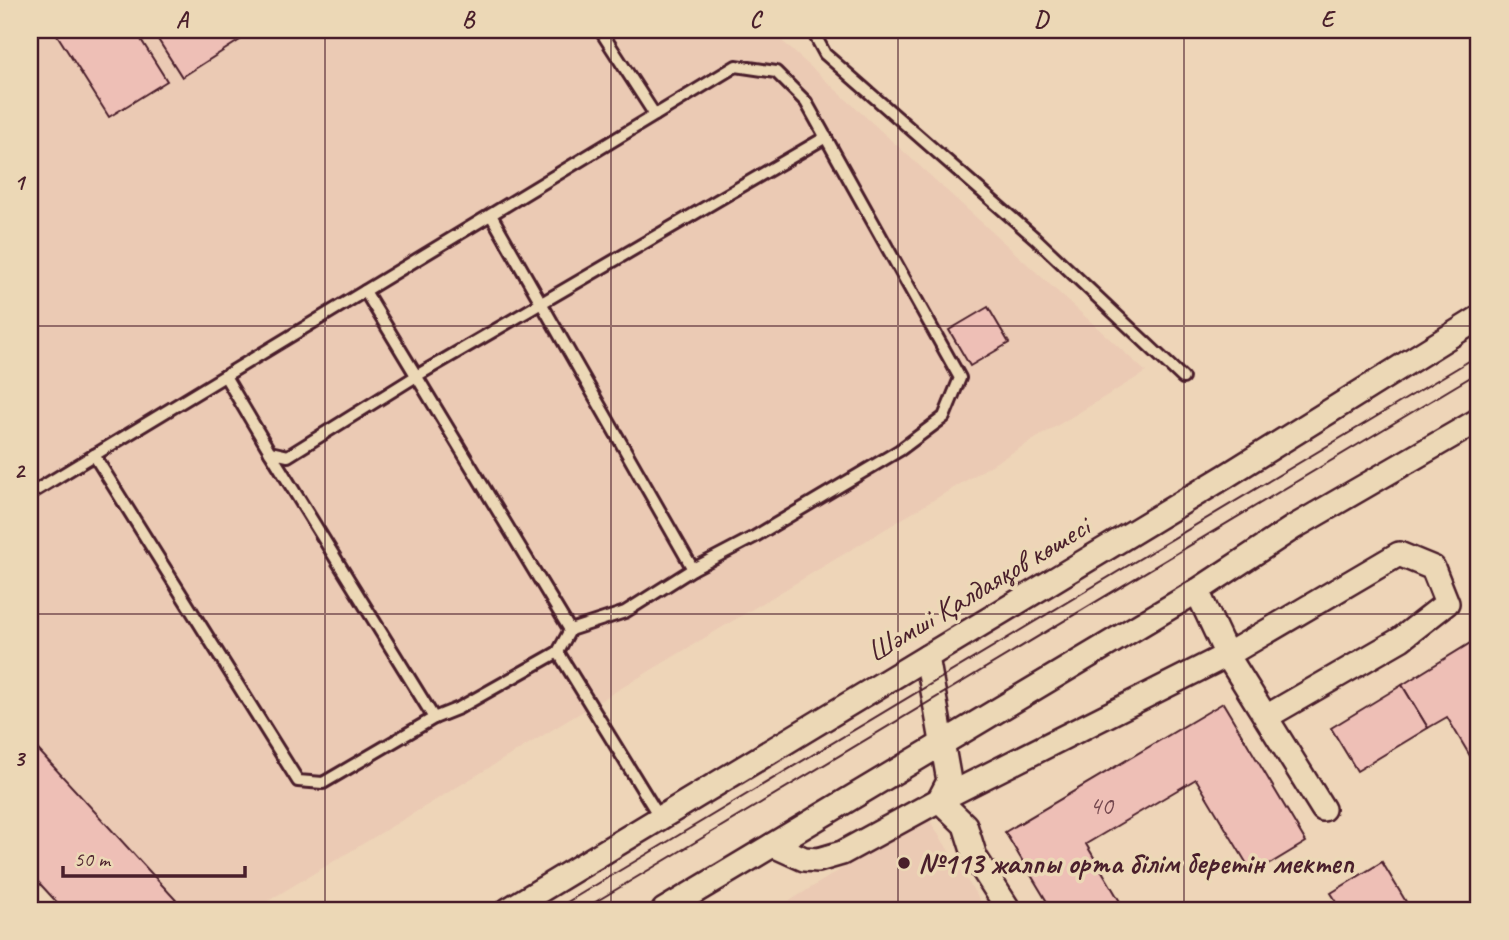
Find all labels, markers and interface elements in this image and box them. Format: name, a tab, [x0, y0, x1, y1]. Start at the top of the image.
text: A	[176, 5, 190, 34]
text: B	[462, 5, 476, 34]
text: C	[750, 5, 764, 34]
text: D	[1034, 5, 1050, 34]
text: E	[1321, 5, 1337, 34]
text: 1	[14, 168, 27, 197]
text: 2	[14, 456, 27, 485]
street label: Шәмші Қалдаяқов көшесі	[860, 506, 1099, 671]
text: 3	[14, 744, 27, 773]
house number: 40	[1089, 789, 1115, 822]
scale bar	[63, 835, 245, 879]
place label: №113 жалпы орта білім беретін мектеп	[918, 844, 1354, 882]
text: 50 m	[74, 846, 112, 872]
marker: №113 жалпы орта білім беретін мектеп	[896, 855, 912, 871]

